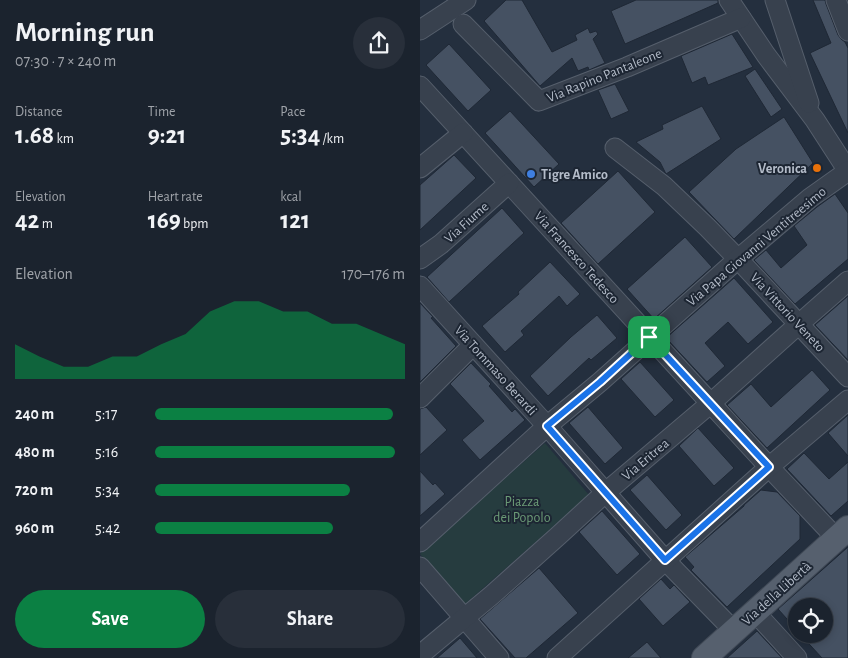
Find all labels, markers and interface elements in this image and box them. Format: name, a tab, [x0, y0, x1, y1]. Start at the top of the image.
button: share	[353, 17, 405, 69]
text: Morning run	[15, 19, 155, 47]
street label: Via Rapino Pantaleone	[545, 46, 664, 105]
text: 07:30 · 7 × 240 m	[15, 53, 116, 69]
text: Distance	[15, 105, 62, 119]
text: Time	[148, 105, 176, 119]
text: Pace	[280, 105, 306, 119]
text: 1.68	[15, 123, 54, 148]
text: 9:21	[148, 123, 186, 148]
text: 5:34	[280, 123, 320, 148]
text: km	[54, 132, 74, 146]
text: /km	[320, 132, 344, 146]
place label: Veronica	[758, 162, 807, 176]
marker: Veronica	[811, 162, 823, 174]
marker: Tigre Amico	[525, 168, 537, 180]
place label: Tigre Amico	[541, 168, 608, 182]
street label: Via Papa Giovanni Ventitreesimo	[684, 184, 829, 309]
text: Elevation	[15, 190, 66, 204]
text: Heart rate	[148, 190, 203, 204]
text: kcal	[280, 190, 302, 204]
street label: Via Fiume	[442, 199, 491, 246]
text: 42	[15, 208, 39, 233]
text: 169	[148, 208, 181, 233]
text: 121	[280, 208, 310, 233]
street label: Via Francesco Tedesco	[531, 209, 621, 307]
text: m	[39, 217, 53, 231]
text: bpm	[181, 217, 209, 231]
text: Elevation	[15, 266, 73, 282]
text: 170–176 m	[342, 266, 405, 282]
street label: Via Vittorio Veneto	[747, 270, 827, 355]
pin	[628, 316, 670, 358]
street label: Via Tommaso Berardi	[451, 323, 539, 418]
icon: arrive	[635, 323, 663, 351]
text: 240 m	[15, 406, 54, 422]
text: 5:17	[95, 406, 118, 422]
street label: Via Eritrea	[620, 436, 672, 483]
text: 480 m	[15, 444, 55, 460]
text: 5:16	[95, 444, 118, 460]
text: 720 m	[15, 482, 53, 498]
text: 5:34	[95, 482, 120, 498]
park label: Piazza dei Popolo	[493, 495, 551, 525]
text: 960 m	[15, 520, 54, 536]
text: 5:42	[95, 520, 120, 536]
street label: Via della Libertà	[739, 559, 814, 628]
button: Save	[15, 590, 205, 648]
button: Share	[215, 590, 405, 648]
map controls	[788, 598, 833, 643]
button: locate	[788, 598, 833, 643]

